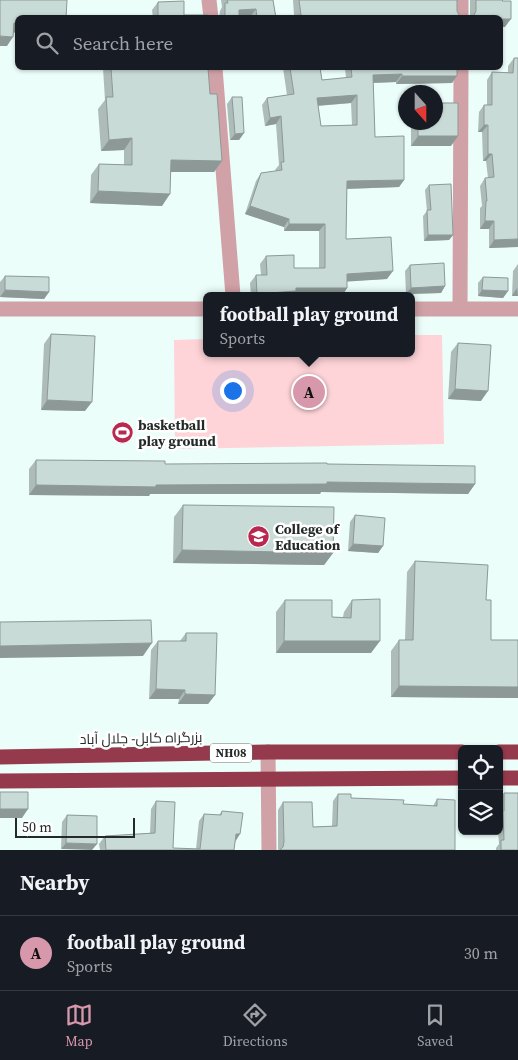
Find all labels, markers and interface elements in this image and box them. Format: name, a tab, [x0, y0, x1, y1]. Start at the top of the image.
search box	[15, 15, 503, 70]
icon: search	[33, 29, 61, 57]
text: Search here	[73, 30, 173, 56]
north arrow	[398, 85, 443, 130]
popup	[203, 292, 415, 357]
text: football play ground	[220, 301, 398, 327]
text: Sports	[220, 327, 265, 349]
pin: A	[293, 373, 325, 411]
your location	[220, 378, 246, 404]
place label: basketball play ground	[138, 415, 216, 451]
sports icon: basketball play ground	[110, 421, 134, 445]
place label: College of Education	[275, 519, 341, 555]
school or university icon: College of Education	[247, 525, 271, 549]
street label: بزرگراه کابل- جلال آباد	[80, 727, 202, 749]
road number: NH08	[210, 744, 252, 762]
map controls	[458, 745, 503, 835]
button: locate	[458, 745, 503, 790]
button: layers	[458, 790, 503, 835]
scale bar	[15, 815, 135, 838]
text: 50 m	[22, 817, 52, 837]
text: Nearby	[20, 868, 90, 897]
text: football play ground	[67, 929, 245, 955]
text: A	[31, 942, 41, 964]
text: 30 m	[464, 942, 498, 964]
text: Sports	[67, 955, 112, 977]
tab: Map	[65, 1001, 93, 1051]
tab: Directions	[223, 1001, 287, 1051]
tab: Saved	[417, 1001, 453, 1051]

